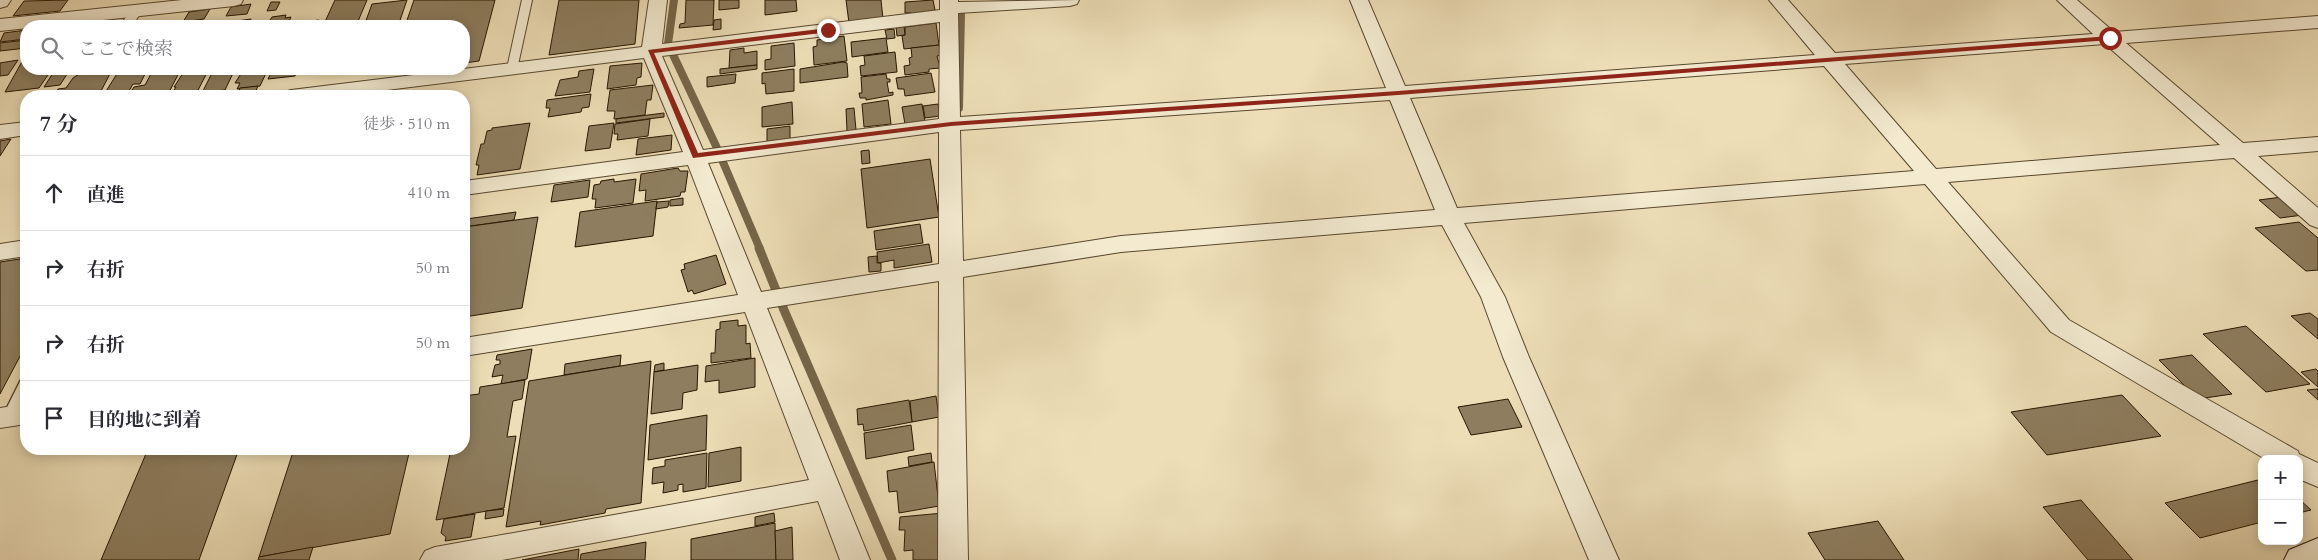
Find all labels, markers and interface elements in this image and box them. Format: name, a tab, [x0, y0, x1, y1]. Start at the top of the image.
route end	[817, 19, 840, 42]
search box	[20, 20, 470, 75]
route start	[2099, 27, 2122, 50]
icon: search	[38, 34, 66, 62]
text: ここで検索	[78, 36, 173, 62]
text: 7 分	[40, 110, 77, 139]
text: 徒歩 · 510 m	[363, 113, 450, 135]
icon: ahead	[40, 179, 68, 207]
text: 直進	[87, 182, 125, 208]
text: 410 m	[408, 182, 450, 204]
icon: right	[40, 254, 68, 282]
text: 右折	[87, 257, 125, 283]
text: 50 m	[416, 257, 450, 279]
icon: right	[40, 329, 68, 357]
text: 右折	[87, 332, 125, 358]
text: 50 m	[416, 332, 450, 354]
icon: arrive	[40, 404, 68, 432]
text: 目的地に到着	[87, 407, 201, 433]
map controls	[2258, 455, 2303, 545]
button: +	[2258, 455, 2303, 500]
button: −	[2258, 500, 2303, 545]

